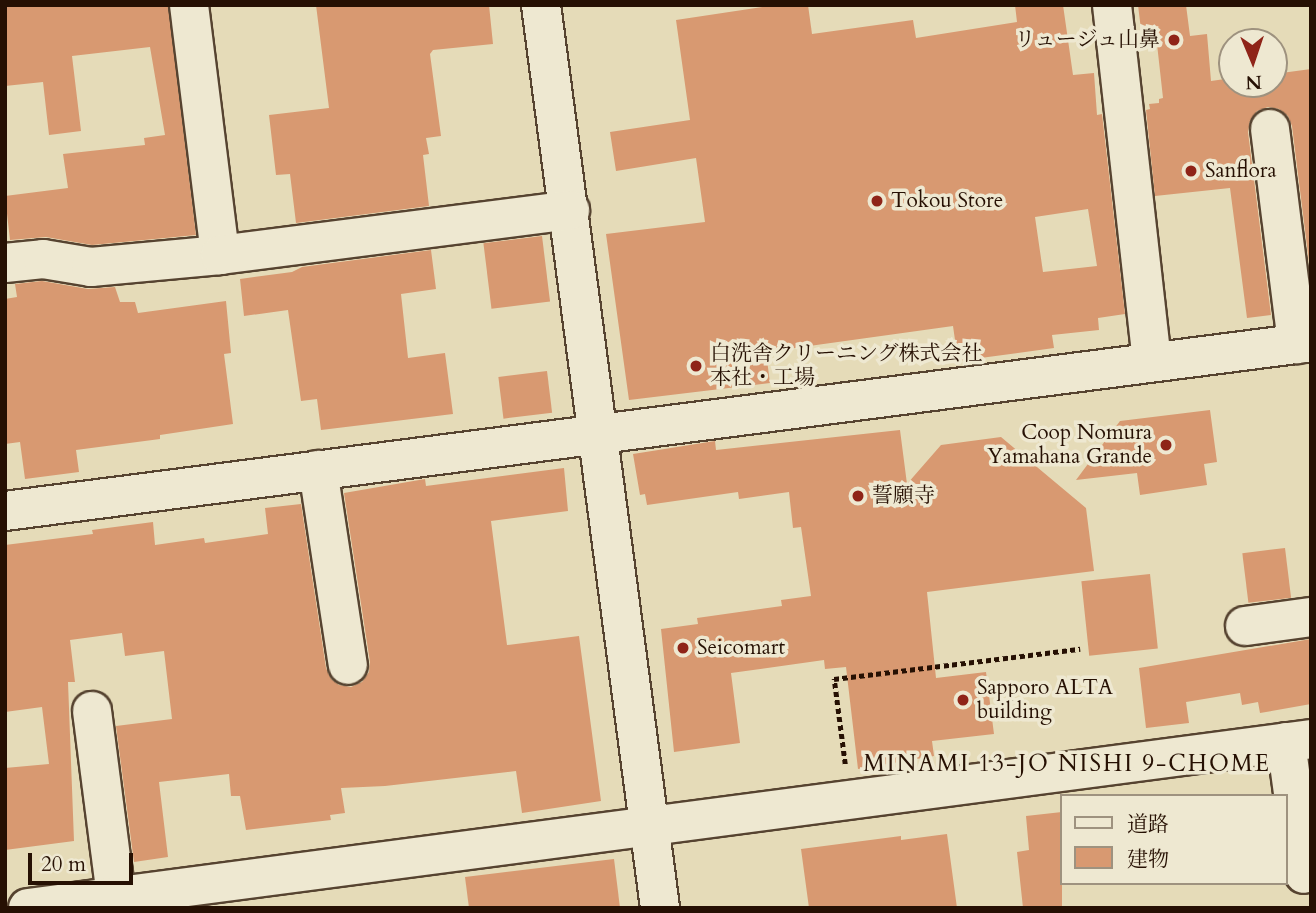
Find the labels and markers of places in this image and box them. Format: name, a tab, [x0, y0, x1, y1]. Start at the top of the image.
place label: リュージュ山鼻	[1013, 27, 1160, 53]
marker: リュージュ山鼻	[1166, 32, 1182, 48]
place label: Sanflora	[1205, 158, 1277, 184]
marker: Sanflora	[1183, 163, 1199, 179]
place label: Tokou Store	[891, 188, 1003, 214]
marker: Tokou Store	[869, 193, 885, 209]
place label: 白洗舎クリーニング株式会社 本社・工場	[710, 341, 983, 391]
marker: 白洗舎クリーニング株式会社 本社・工場	[688, 358, 704, 374]
place label: Coop Nomura Yamahana Grande	[987, 420, 1152, 470]
marker: Coop Nomura Yamahana Grande	[1158, 437, 1174, 453]
place label: 誓願寺	[872, 483, 935, 509]
marker: 誓願寺	[850, 488, 866, 504]
place label: Seicomart	[697, 635, 785, 661]
marker: Seicomart	[675, 640, 691, 656]
place label: Sapporo ALTA building	[977, 675, 1113, 725]
marker: Sapporo ALTA building	[955, 692, 971, 708]

